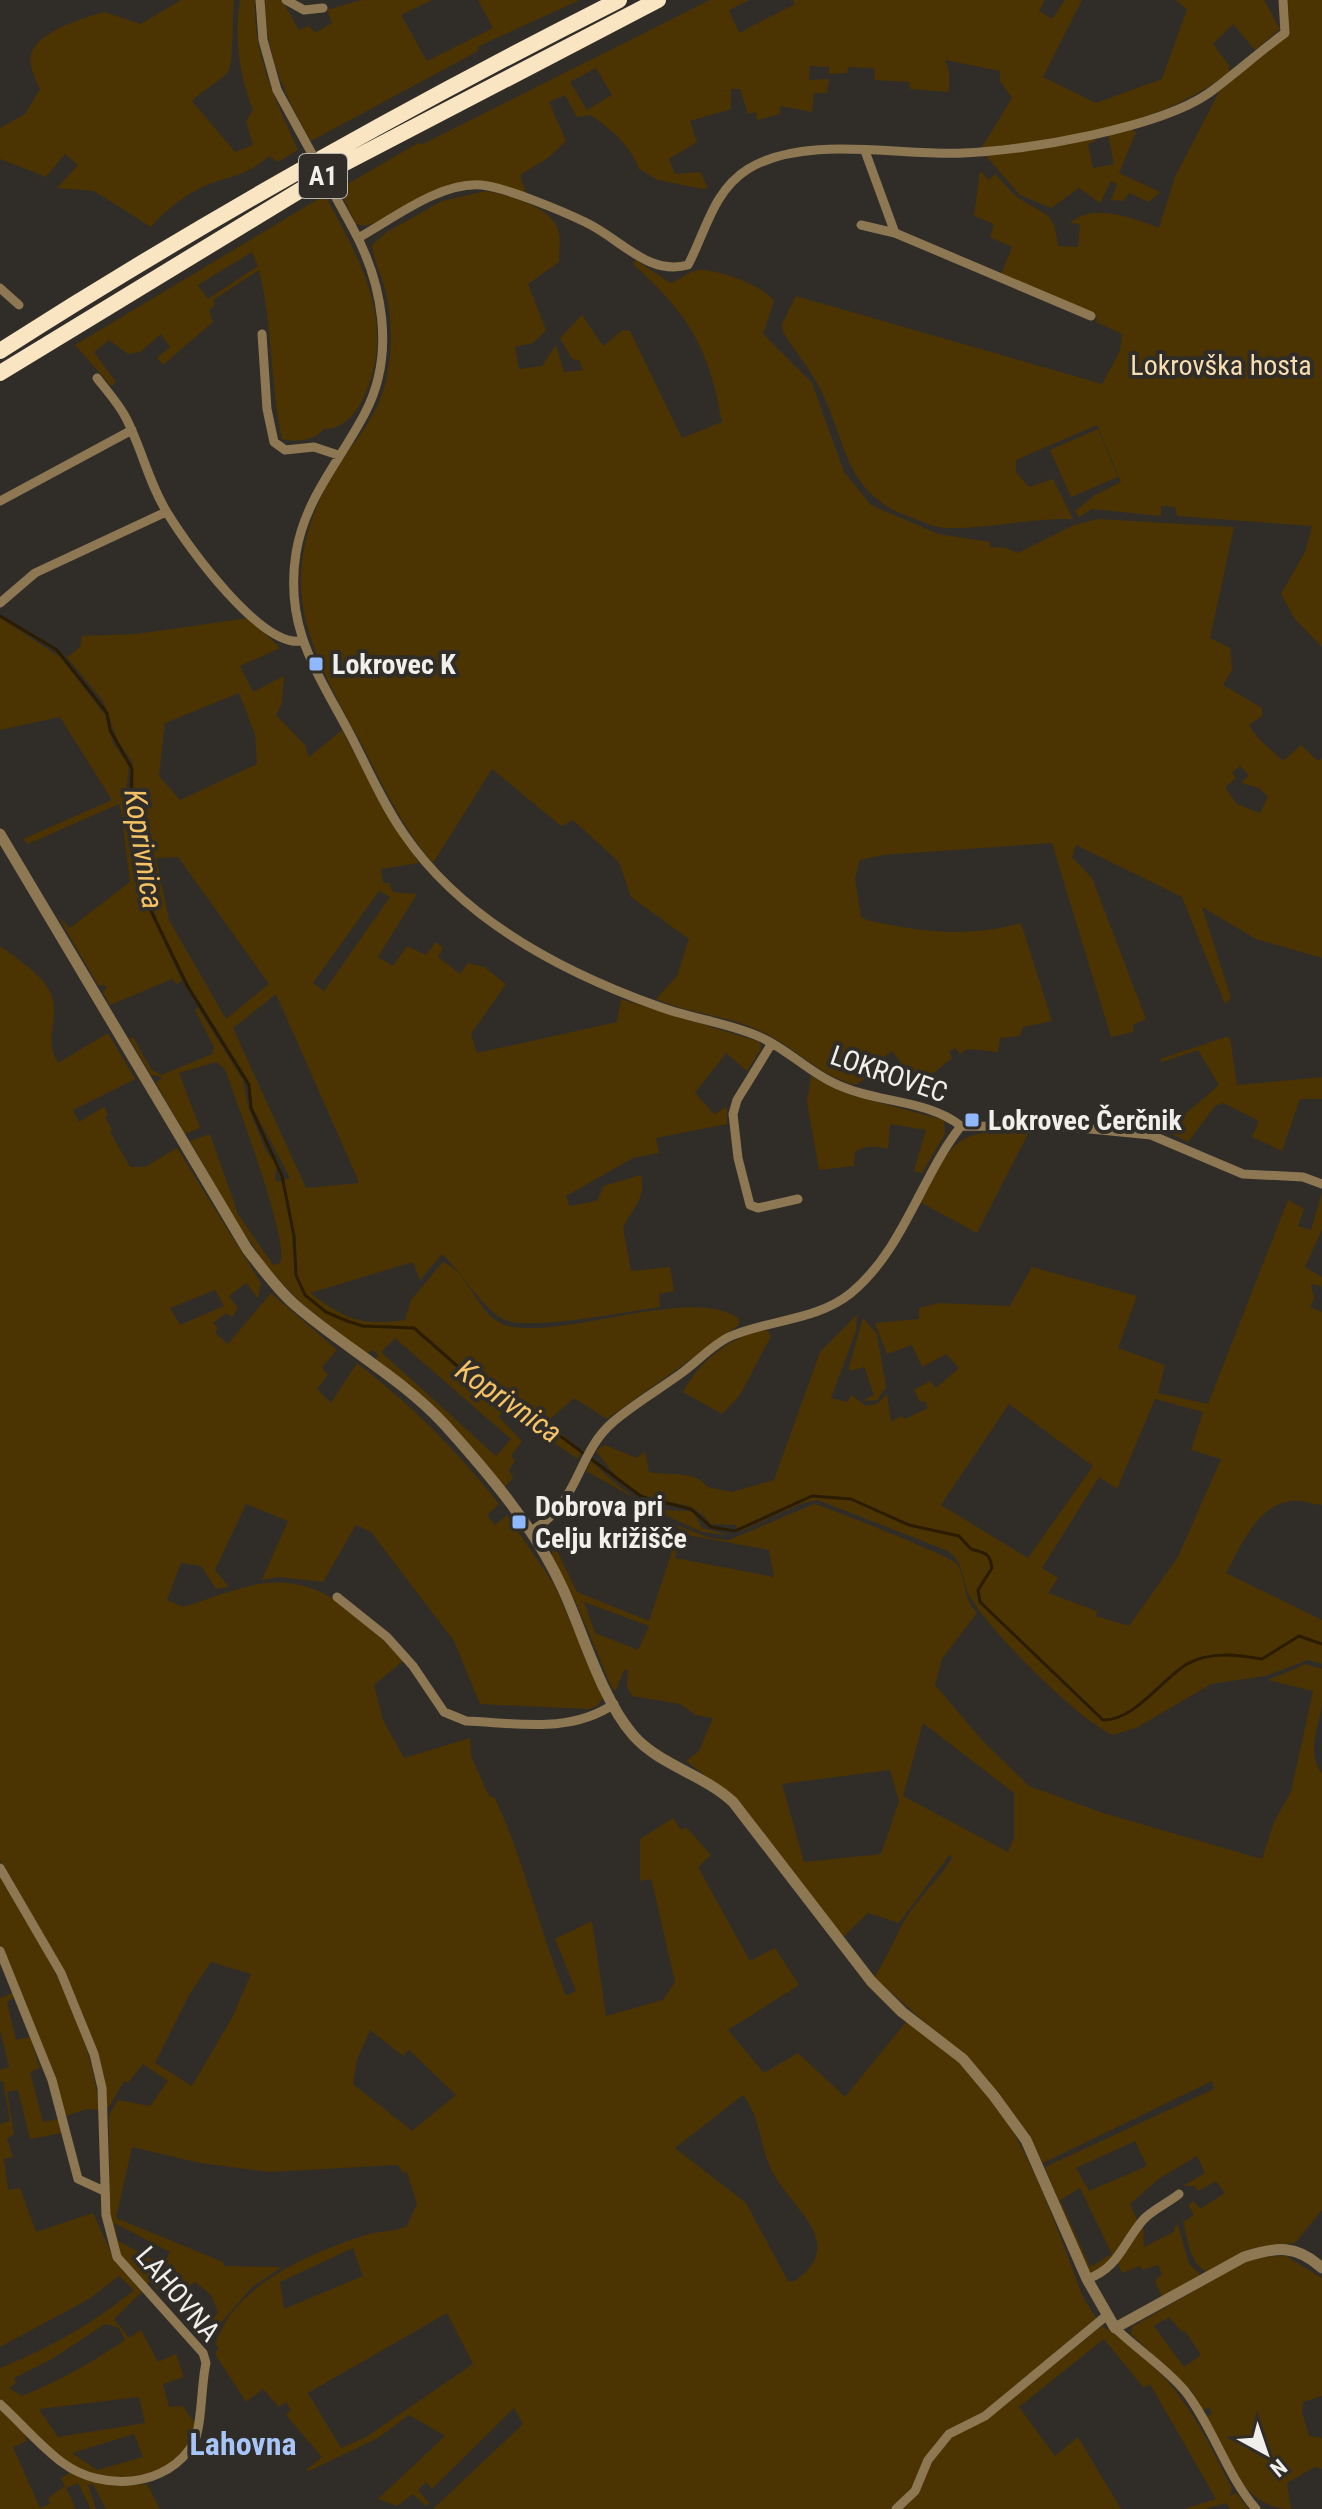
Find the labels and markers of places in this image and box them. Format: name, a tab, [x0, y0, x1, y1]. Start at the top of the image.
place label: Lokrovec K	[332, 648, 456, 681]
marker: Lokrovec K	[307, 655, 325, 673]
place label: Lokrovec Čerčnik	[988, 1104, 1182, 1137]
marker: Lokrovec Čerčnik	[963, 1111, 981, 1129]
place label: Dobrova pri Celju križišče	[535, 1490, 687, 1555]
marker: Dobrova pri Celju križišče	[510, 1513, 528, 1531]

